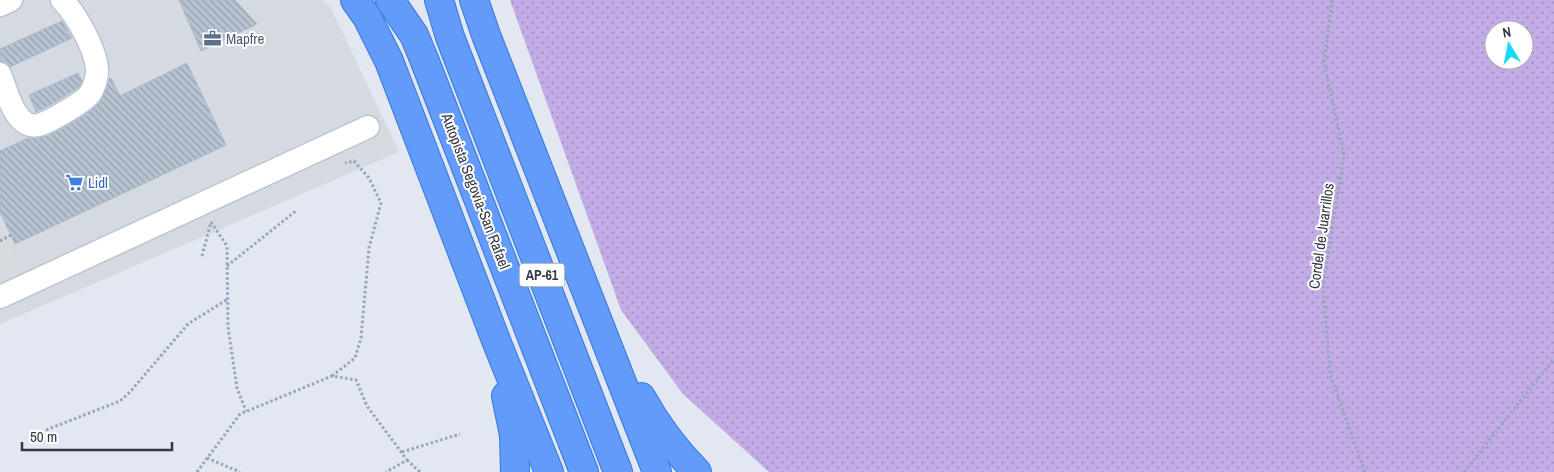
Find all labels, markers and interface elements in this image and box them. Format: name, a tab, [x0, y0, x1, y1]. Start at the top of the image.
north arrow	[1484, 20, 1534, 70]
text: N	[1501, 23, 1512, 42]
office icon: Mapfre	[202, 28, 222, 48]
place label: Mapfre	[226, 28, 264, 49]
street label: Autopista Segovia-San Rafael	[436, 109, 515, 272]
supermarket icon: Lidl	[64, 172, 84, 192]
place label: Lidl	[88, 172, 108, 193]
street label: Cordel de Juarrillos	[1303, 182, 1339, 290]
road number: AP-61	[520, 264, 564, 286]
scale bar	[22, 420, 172, 452]
text: 50 m	[30, 426, 57, 447]

